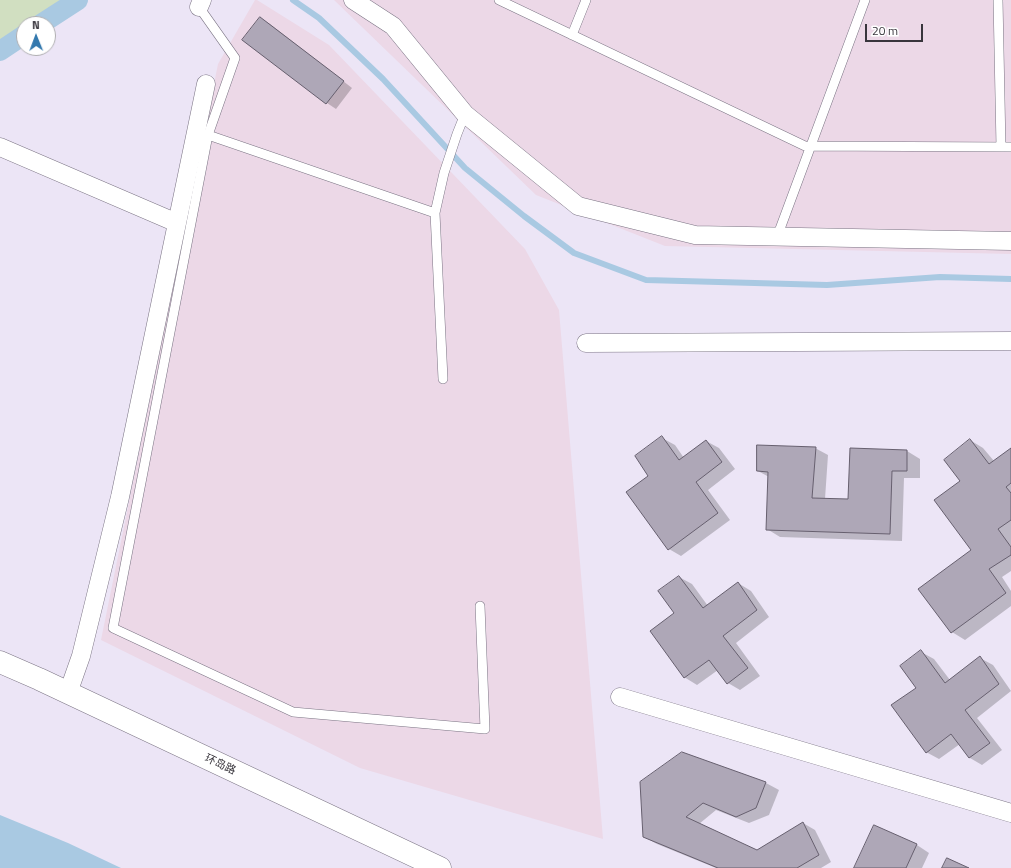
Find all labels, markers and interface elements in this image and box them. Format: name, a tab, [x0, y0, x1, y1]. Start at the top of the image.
north arrow	[16, 16, 56, 56]
scale bar	[867, 16, 925, 42]
text: N	[32, 17, 40, 33]
text: 20 m	[872, 21, 898, 40]
street label: 环岛路	[202, 752, 238, 778]

